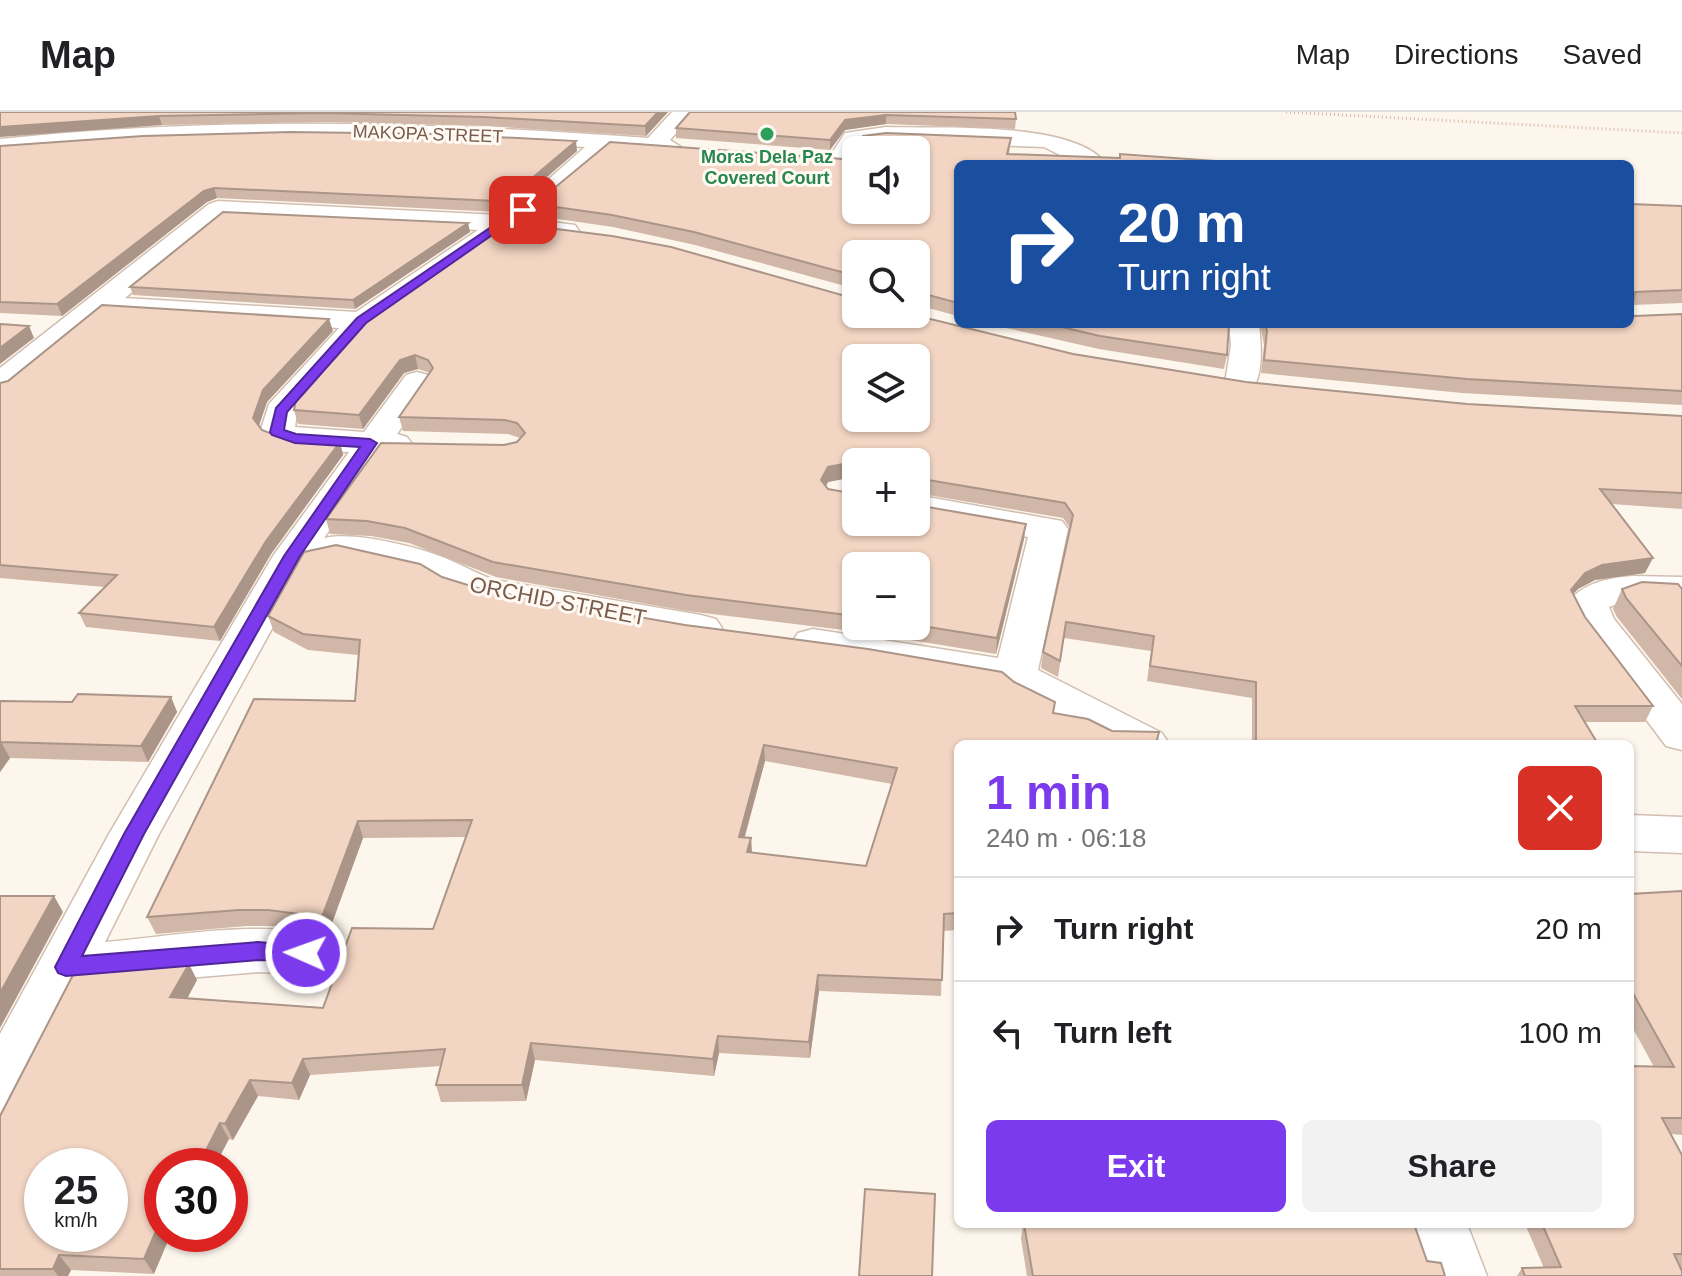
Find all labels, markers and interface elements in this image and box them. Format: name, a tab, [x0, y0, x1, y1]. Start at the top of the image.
text: Map	[40, 34, 116, 76]
text: Map	[1296, 39, 1350, 70]
text: Directions	[1394, 39, 1519, 70]
text: Saved	[1563, 39, 1642, 70]
street label: MAKOPA STREET	[352, 121, 504, 147]
marker: Moras Dela Paz Covered Court	[758, 125, 776, 143]
map controls	[842, 136, 930, 640]
button: sound	[842, 136, 930, 224]
place label: Moras Dela Paz Covered Court	[701, 147, 833, 188]
pin	[489, 176, 557, 244]
icon: arrive	[501, 188, 545, 232]
text: 20 m	[1118, 191, 1246, 254]
icon: right	[986, 192, 1090, 296]
button: search	[842, 240, 930, 328]
text: Turn right	[1118, 257, 1271, 298]
button: layers	[842, 344, 930, 432]
button: +	[842, 448, 930, 536]
button: −	[842, 552, 930, 640]
street label: ORCHID STREET	[467, 572, 649, 630]
text: 1 min	[986, 766, 1111, 819]
button: close	[1518, 766, 1602, 850]
text: 240 m · 06:18	[986, 823, 1146, 853]
icon: right	[986, 907, 1030, 951]
position arrow	[264, 911, 348, 995]
text: Turn right	[1054, 912, 1193, 945]
text: 20 m	[1535, 912, 1602, 945]
icon: left	[986, 1011, 1030, 1055]
text: Turn left	[1054, 1016, 1172, 1049]
text: 100 m	[1519, 1016, 1602, 1049]
button: Exit	[986, 1120, 1286, 1212]
button: Share	[1302, 1120, 1602, 1212]
speed limit sign: 30	[144, 1148, 248, 1252]
text: 25	[54, 1168, 98, 1212]
text: km/h	[54, 1209, 98, 1231]

